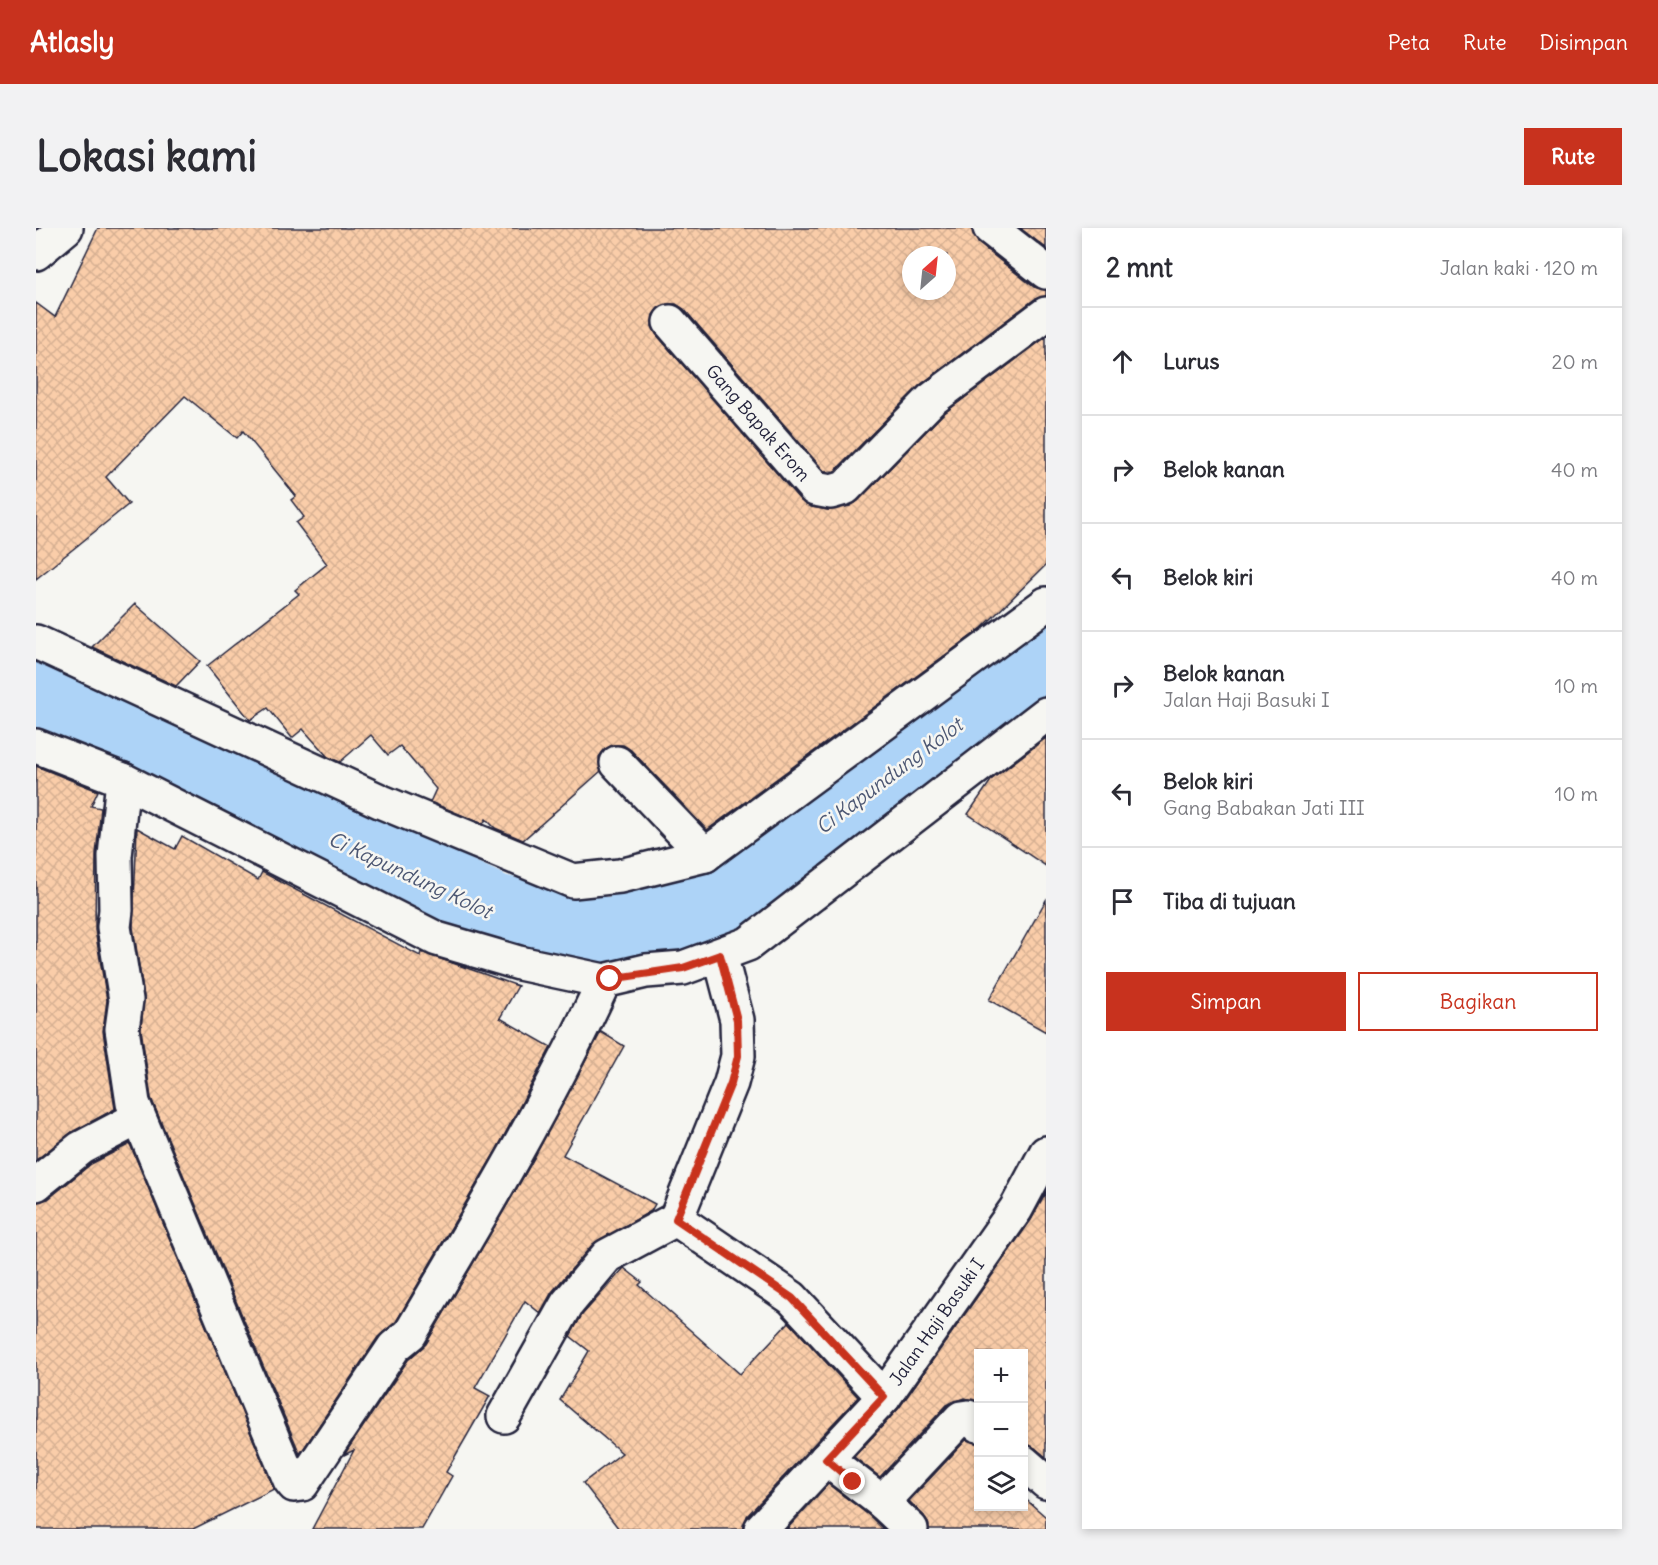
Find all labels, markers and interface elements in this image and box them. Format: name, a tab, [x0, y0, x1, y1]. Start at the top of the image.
text: Atlasly	[30, 24, 114, 60]
text: Peta	[1388, 29, 1430, 56]
text: Rute	[1463, 29, 1507, 56]
text: Disimpan	[1540, 29, 1628, 56]
button: Rute	[1524, 128, 1622, 185]
text: Lokasi kami	[36, 130, 257, 182]
north arrow	[902, 246, 956, 300]
text: 2 mnt	[1106, 251, 1173, 284]
text: Jalan kaki · 120 m	[1440, 255, 1598, 280]
icon: ahead	[1106, 345, 1139, 378]
text: Lurus	[1163, 347, 1219, 375]
text: 20 m	[1552, 349, 1598, 374]
street label: Gang Bapak Erom	[701, 359, 816, 486]
icon: right	[1106, 453, 1139, 486]
text: Belok kanan	[1163, 455, 1285, 483]
text: 40 m	[1551, 457, 1598, 482]
icon: left	[1106, 561, 1139, 594]
text: Belok kiri	[1163, 563, 1253, 591]
text: 40 m	[1551, 565, 1598, 590]
text: Belok kanan	[1163, 659, 1285, 687]
icon: right	[1106, 669, 1139, 702]
text: 10 m	[1555, 673, 1598, 698]
text: Jalan Haji Basuki I	[1163, 687, 1330, 712]
water label: Ci Kapundung Kolot	[810, 711, 969, 839]
text: Belok kiri	[1163, 767, 1253, 795]
icon: left	[1106, 777, 1139, 810]
text: 10 m	[1555, 781, 1598, 806]
text: Gang Babakan Jati III	[1163, 795, 1365, 820]
water label: Ci Kapundung Kolot	[325, 826, 498, 924]
icon: arrive	[1106, 885, 1139, 918]
text: Tiba di tujuan	[1163, 887, 1296, 915]
route start	[596, 965, 622, 991]
button: Simpan	[1106, 972, 1346, 1031]
button: Bagikan	[1358, 972, 1598, 1031]
street label: Jalan Haji Basuki I	[884, 1254, 989, 1390]
map controls	[974, 1349, 1028, 1511]
button: +	[974, 1349, 1028, 1403]
button: −	[974, 1403, 1028, 1457]
button: layers	[974, 1457, 1028, 1511]
route end	[839, 1468, 865, 1494]

